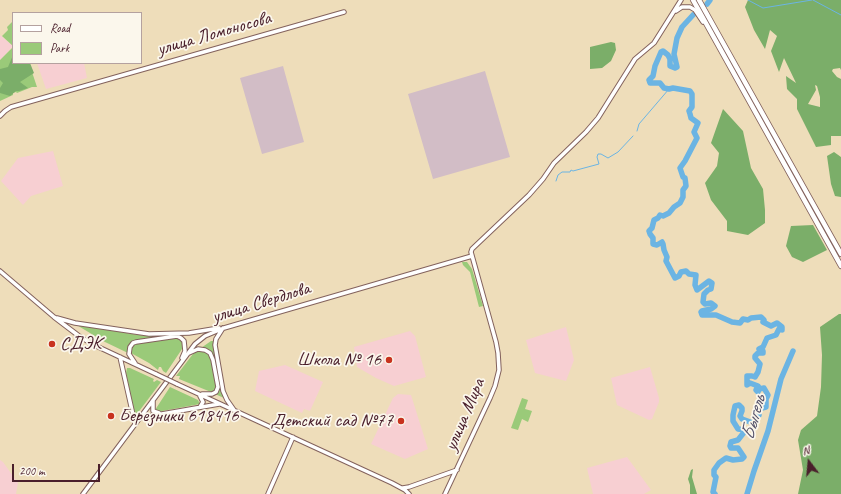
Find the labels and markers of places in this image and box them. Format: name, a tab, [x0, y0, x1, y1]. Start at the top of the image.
place label: СДЭК	[60, 333, 102, 355]
marker: СДЭК	[47, 339, 57, 349]
place label: Школа № 16	[297, 349, 381, 371]
marker: Школа № 16	[384, 355, 394, 365]
place label: Березники 618416	[119, 405, 239, 427]
place label: Детский сад №77	[270, 410, 393, 432]
marker: Березники 618416	[106, 411, 116, 421]
marker: Детский сад №77	[396, 416, 406, 426]

